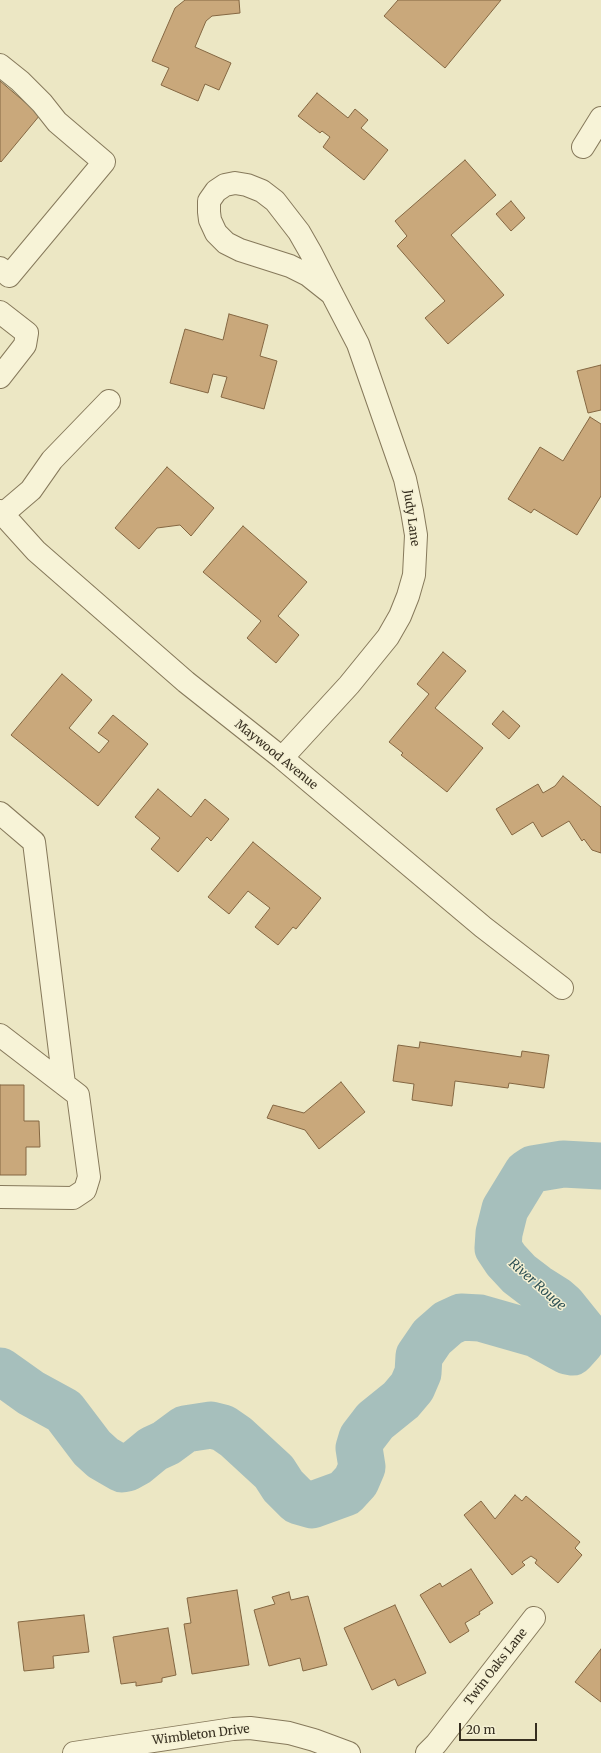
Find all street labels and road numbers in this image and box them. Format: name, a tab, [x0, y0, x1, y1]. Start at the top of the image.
street label: Judy Lane	[400, 489, 422, 547]
street label: Maywood Avenue	[232, 717, 320, 793]
street label: Twin Oaks Lane	[462, 1626, 530, 1708]
street label: Wimbleton Drive	[151, 1722, 251, 1748]

